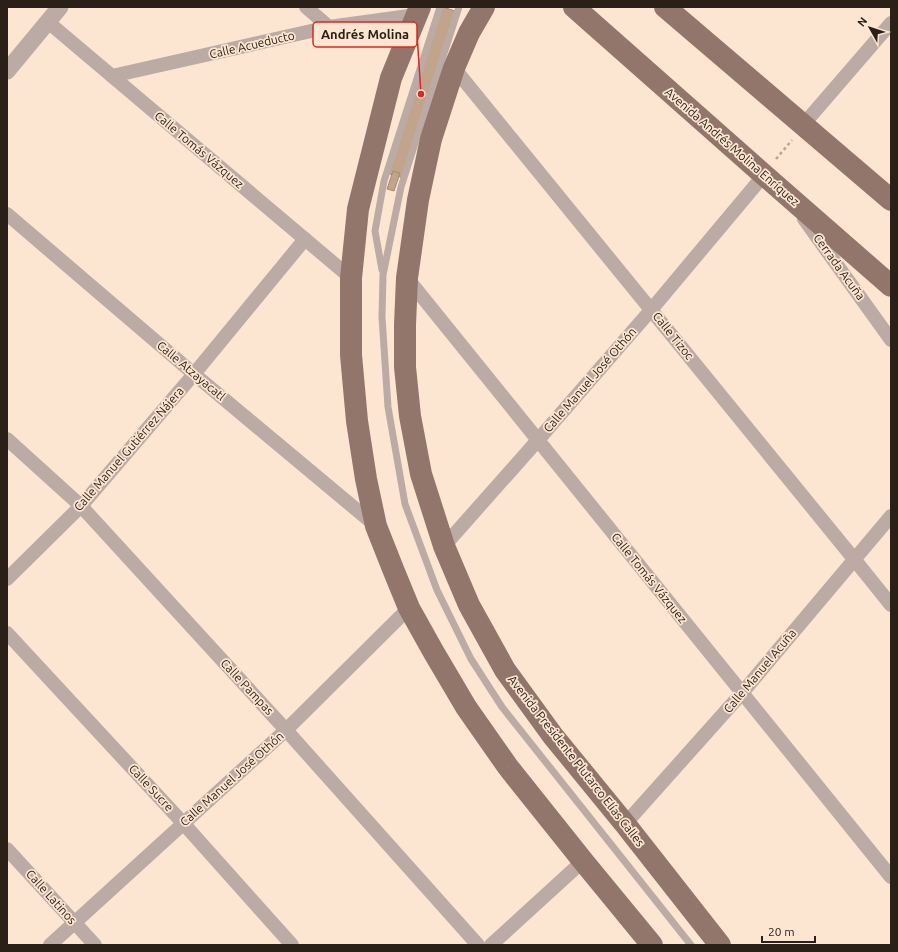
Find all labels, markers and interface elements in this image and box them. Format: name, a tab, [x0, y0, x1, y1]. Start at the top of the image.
north arrow	[850, 8, 890, 48]
text: N	[855, 15, 869, 29]
callout: Andrés Molina	[313, 22, 417, 47]
text: Andrés Molina	[321, 27, 409, 41]
street label: Calle Acueducto	[208, 28, 296, 61]
street label: Avenida Andrés Molina Enríquez	[663, 85, 802, 209]
street label: Calle Tomás Vázquez	[152, 109, 247, 191]
street label: Cerrada Acuña	[811, 231, 868, 302]
street label: Calle Tizoc	[650, 309, 697, 362]
street label: Calle Manuel José Othón	[541, 325, 639, 435]
street label: Calle Atzayacatl	[155, 338, 228, 403]
street label: Calle Manuel Gutiérrez Nájera	[71, 384, 186, 513]
street label: Calle Tomás Vázquez	[609, 530, 690, 626]
street label: Calle Manuel Acuña	[721, 626, 798, 715]
street label: Calle Pampas	[218, 656, 276, 717]
street label: Avenida Presidente Plutarco Elías Calles	[506, 673, 647, 849]
street label: Calle Manuel José Othón	[177, 729, 286, 828]
street label: Calle Sucre	[126, 762, 176, 814]
street label: Calle Latinos	[24, 867, 79, 926]
scale bar	[762, 918, 815, 944]
text: 20 m	[768, 925, 795, 938]

